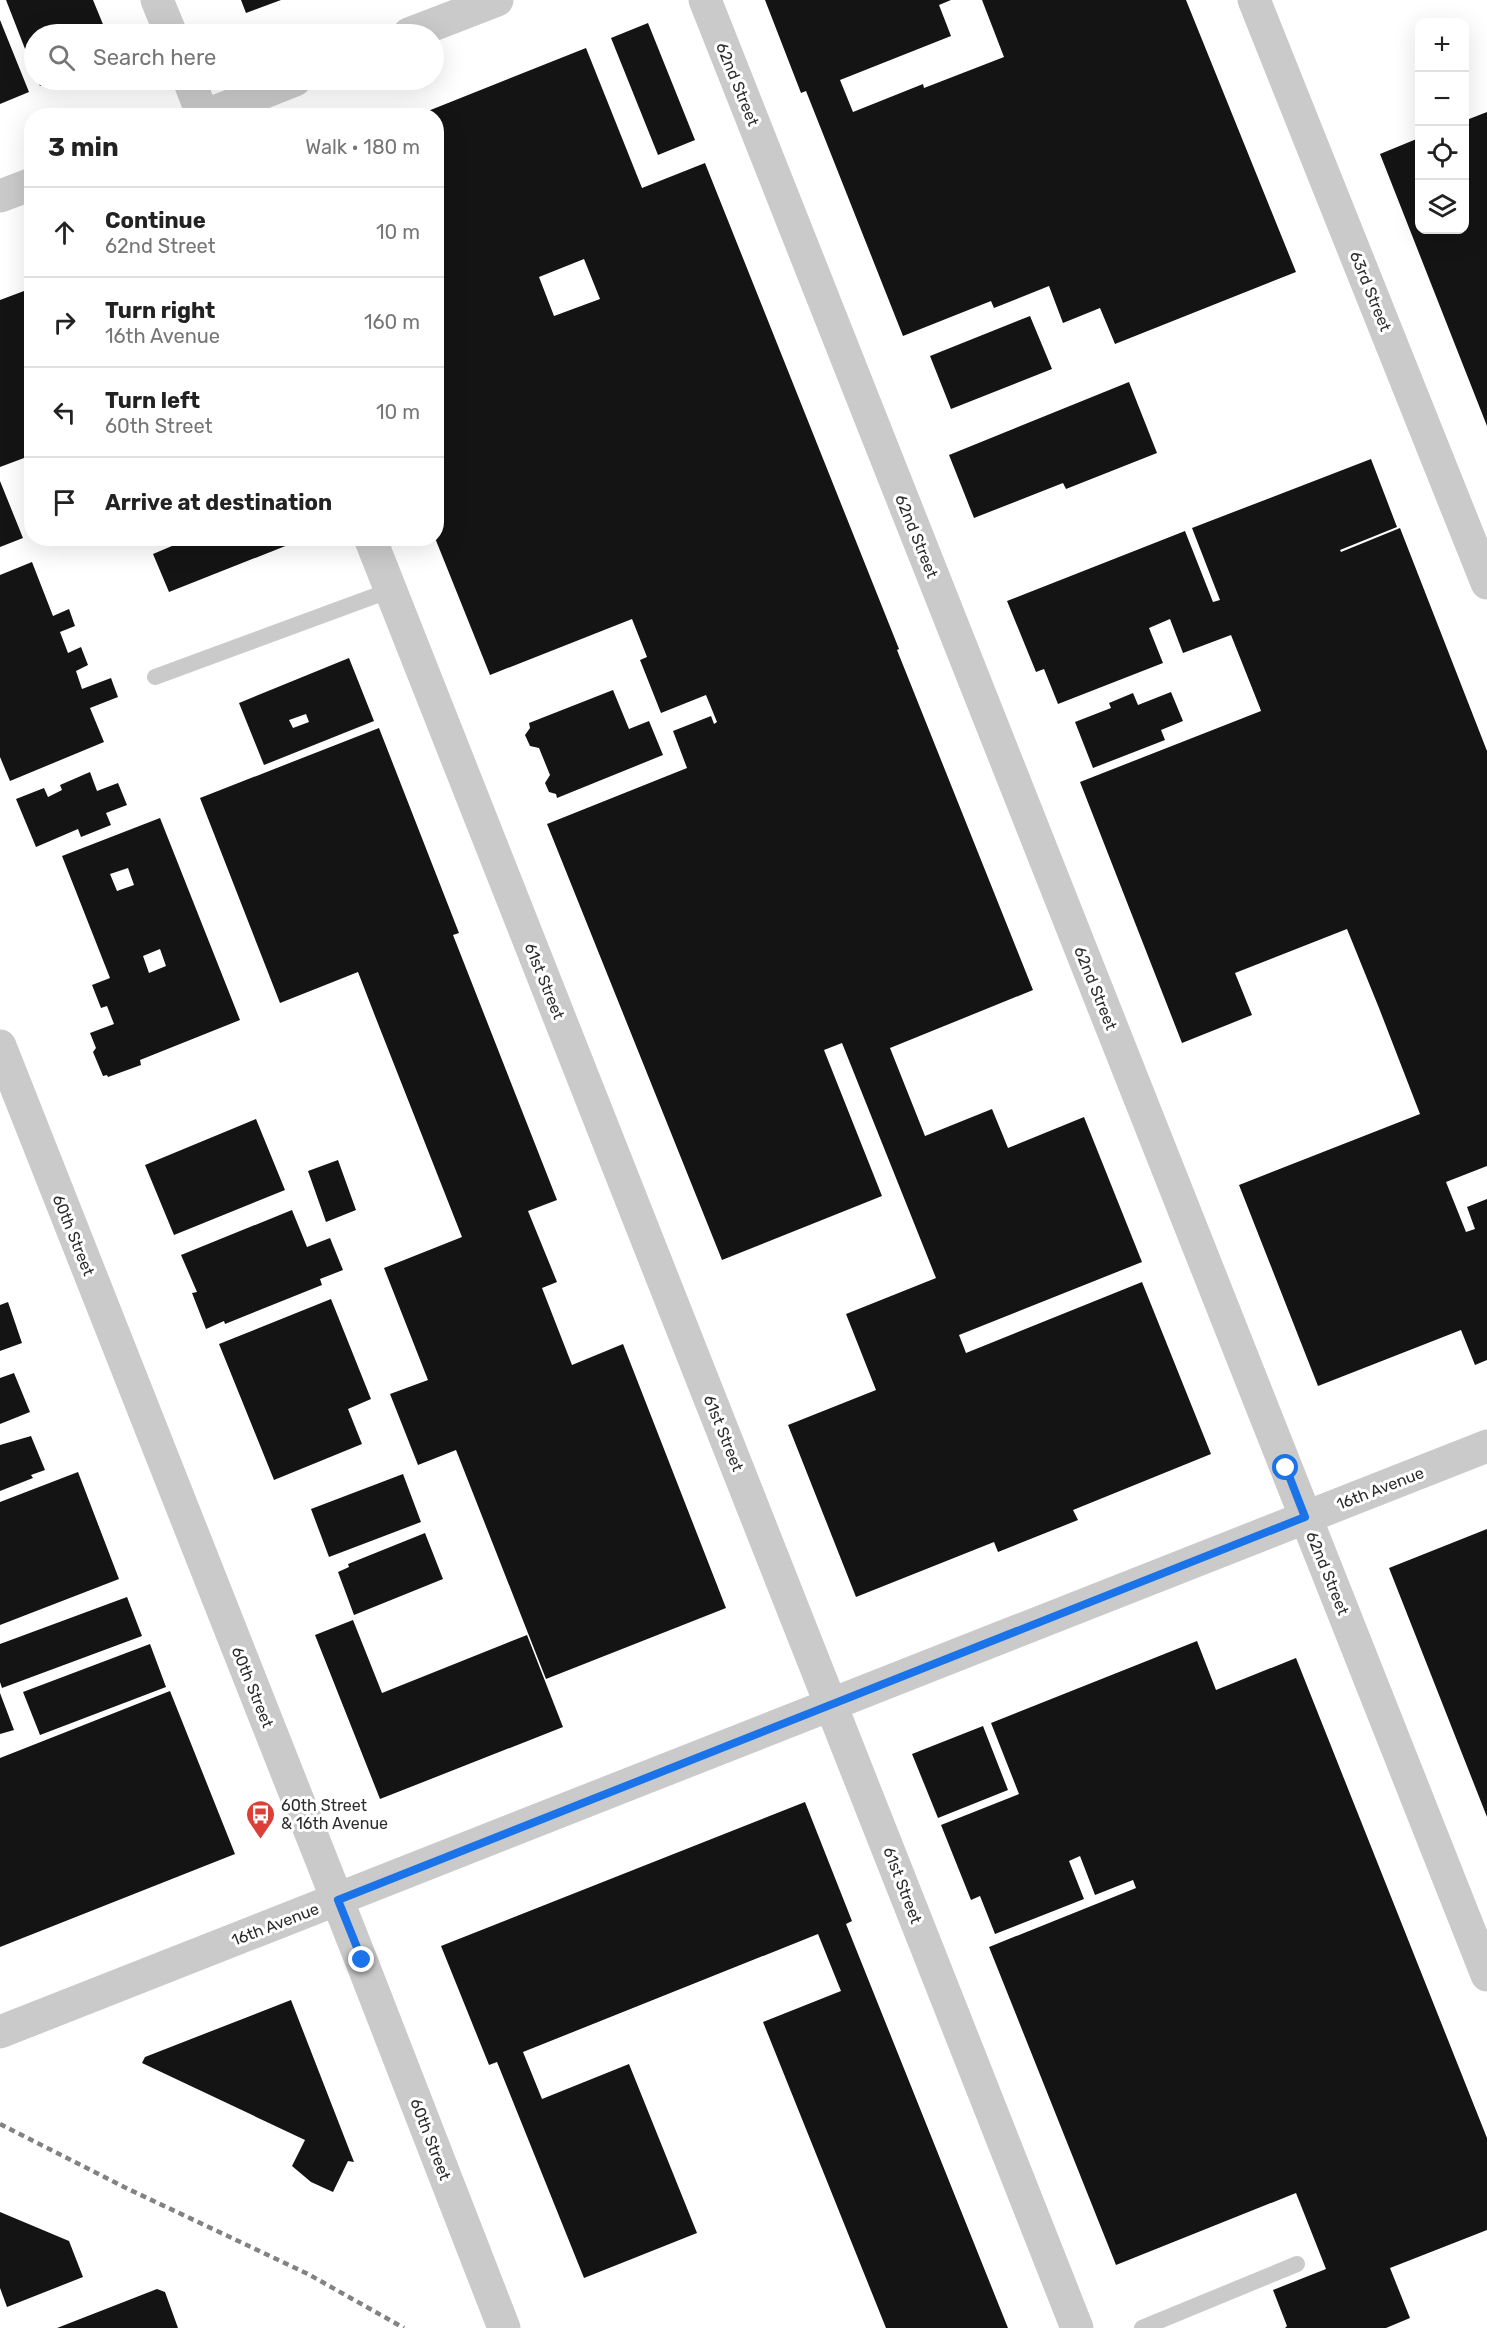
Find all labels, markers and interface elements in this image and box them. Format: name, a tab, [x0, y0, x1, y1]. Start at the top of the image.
map controls	[1415, 18, 1469, 234]
button: +	[1415, 18, 1469, 72]
search box	[24, 24, 444, 90]
street label: 62nd Street	[712, 40, 763, 129]
icon: search	[45, 41, 78, 74]
text: Search here	[93, 44, 216, 71]
button: −	[1415, 72, 1469, 126]
button: locate	[1415, 126, 1469, 180]
text: 3 min	[48, 132, 119, 163]
text: Walk · 180 m	[305, 135, 420, 159]
button: layers	[1415, 180, 1469, 234]
text: Continue	[105, 207, 206, 234]
icon: ahead	[48, 216, 81, 249]
text: 10 m	[376, 220, 420, 244]
text: 62nd Street	[105, 234, 216, 258]
street label: 63rd Street	[1346, 248, 1395, 334]
text: Turn right	[105, 297, 215, 324]
icon: right	[48, 306, 81, 339]
text: 160 m	[364, 310, 420, 334]
text: 16th Avenue	[105, 324, 220, 348]
text: Turn left	[105, 387, 200, 414]
icon: left	[48, 396, 81, 429]
text: 10 m	[376, 400, 420, 424]
text: 60th Street	[105, 414, 212, 438]
icon: arrive	[48, 486, 81, 519]
text: Arrive at destination	[105, 489, 332, 516]
street label: 62nd Street	[891, 492, 942, 581]
street label: 61st Street	[521, 940, 568, 1022]
street label: 62nd Street	[1070, 944, 1121, 1033]
street label: 60th Street	[49, 1192, 98, 1279]
street label: 61st Street	[700, 1392, 747, 1474]
route start	[1272, 1454, 1298, 1480]
street label: 16th Avenue	[1334, 1463, 1427, 1514]
street label: 62nd Street	[1302, 1529, 1353, 1618]
street label: 60th Street	[228, 1644, 277, 1731]
place label: 60th Street & 16th Avenue	[281, 1796, 388, 1833]
bus stop icon: 60th Street & 16th Avenue	[244, 1798, 276, 1840]
street label: 61st Street	[879, 1844, 926, 1926]
street label: 16th Avenue	[229, 1899, 322, 1950]
route end	[348, 1946, 374, 1972]
street label: 60th Street	[406, 2096, 455, 2183]

